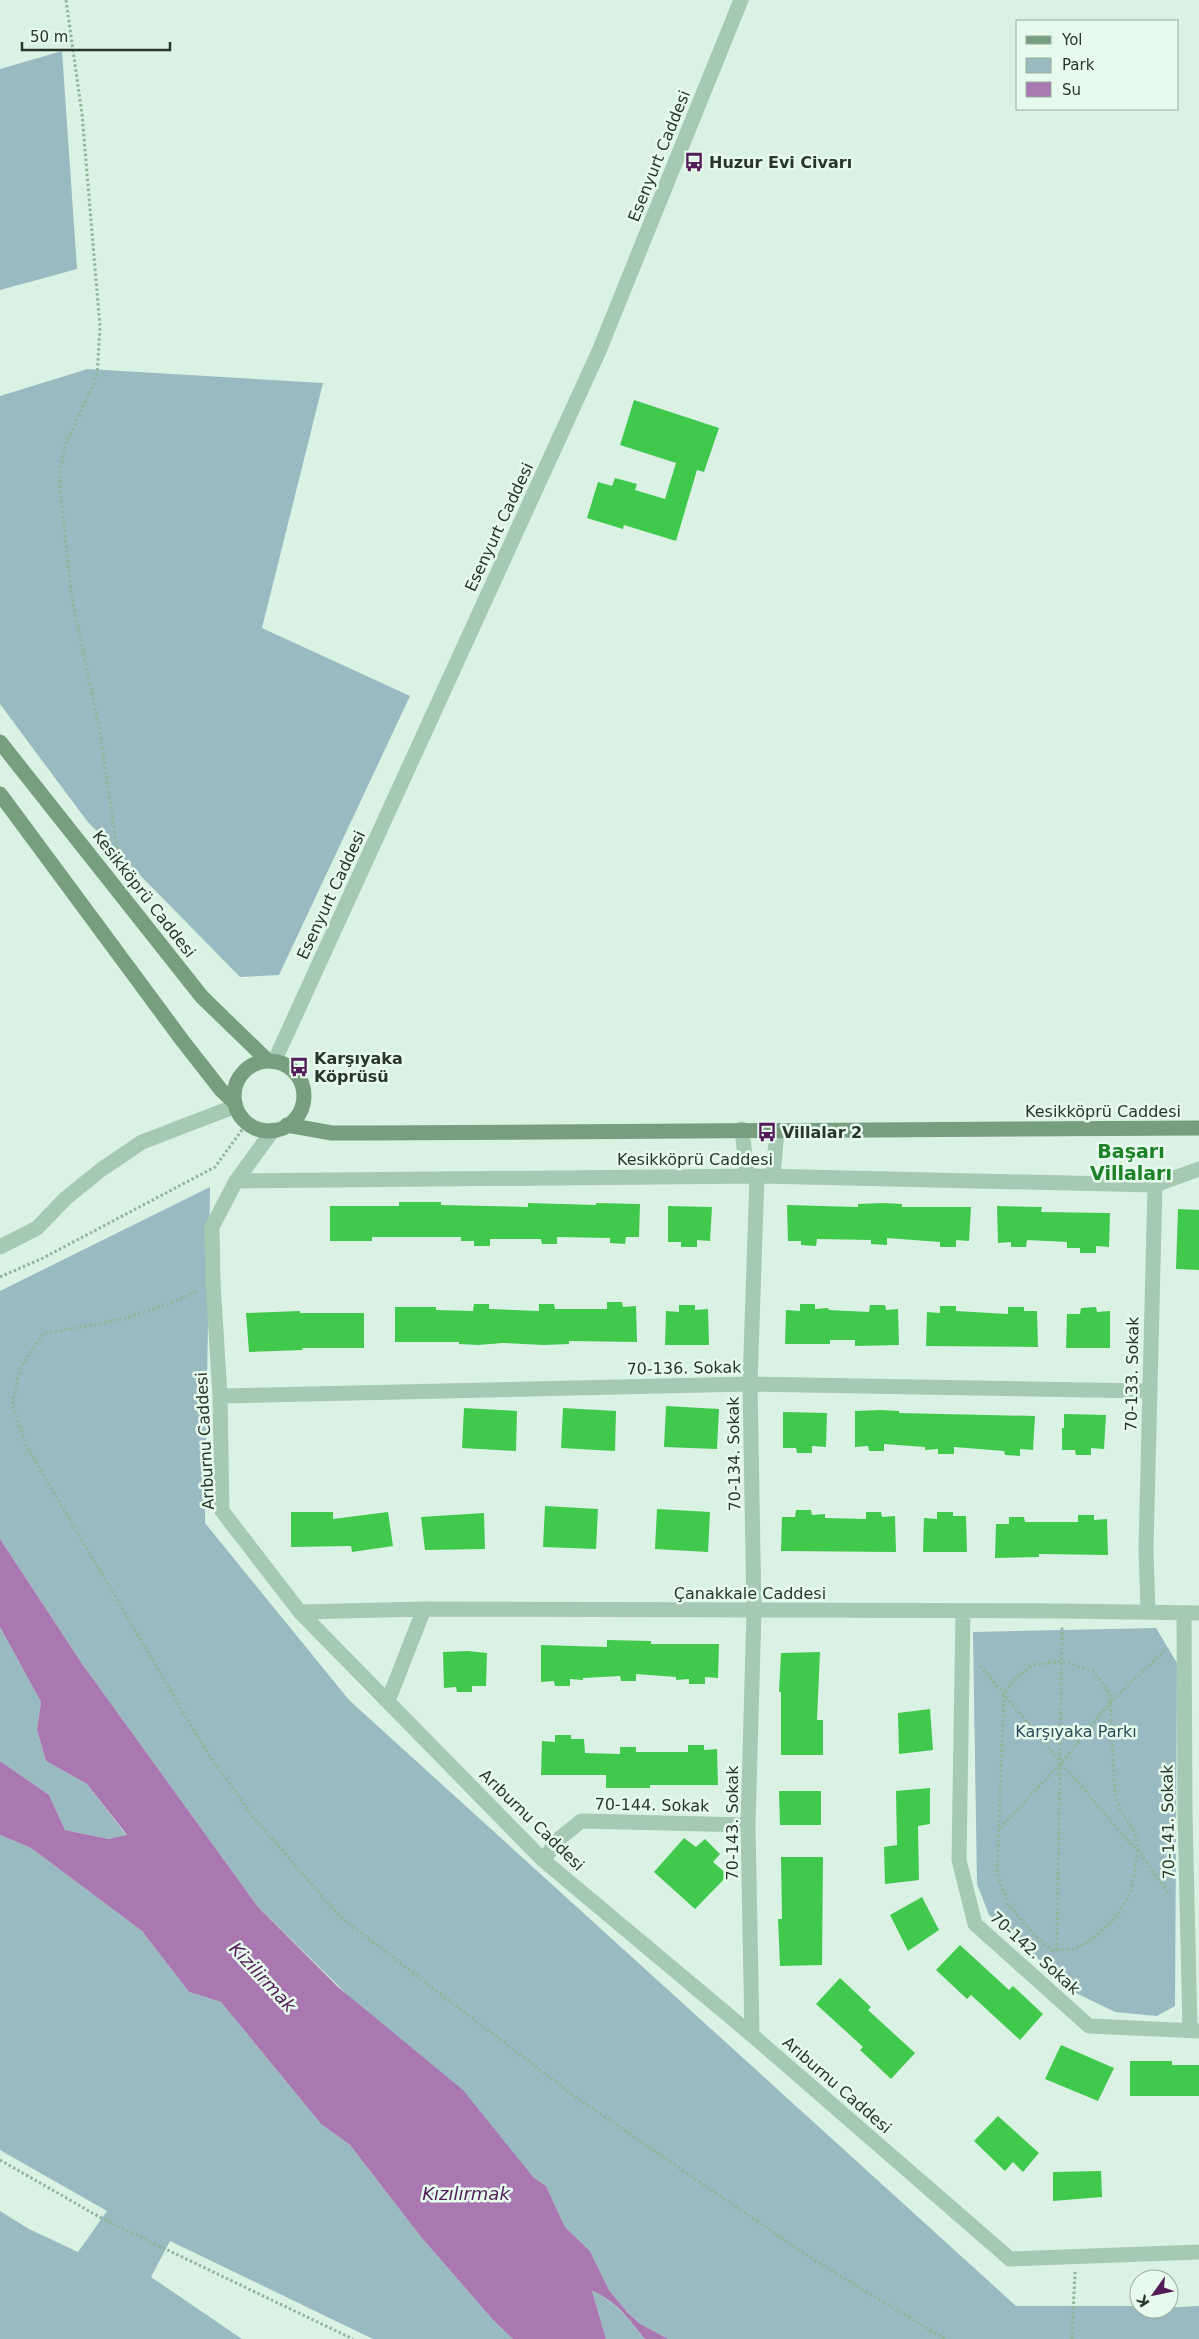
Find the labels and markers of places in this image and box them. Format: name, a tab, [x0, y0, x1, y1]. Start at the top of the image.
bus stop icon: Huzur Evi Civarı	[683, 151, 705, 173]
place label: Huzur Evi Civarı	[709, 153, 852, 172]
place label: Karşıyaka Köprüsü	[314, 1049, 403, 1086]
bus stop icon: Karşıyaka Köprüsü	[288, 1056, 310, 1078]
bus stop icon: Villalar 2	[756, 1121, 778, 1143]
place label: Villalar 2	[782, 1123, 862, 1142]

